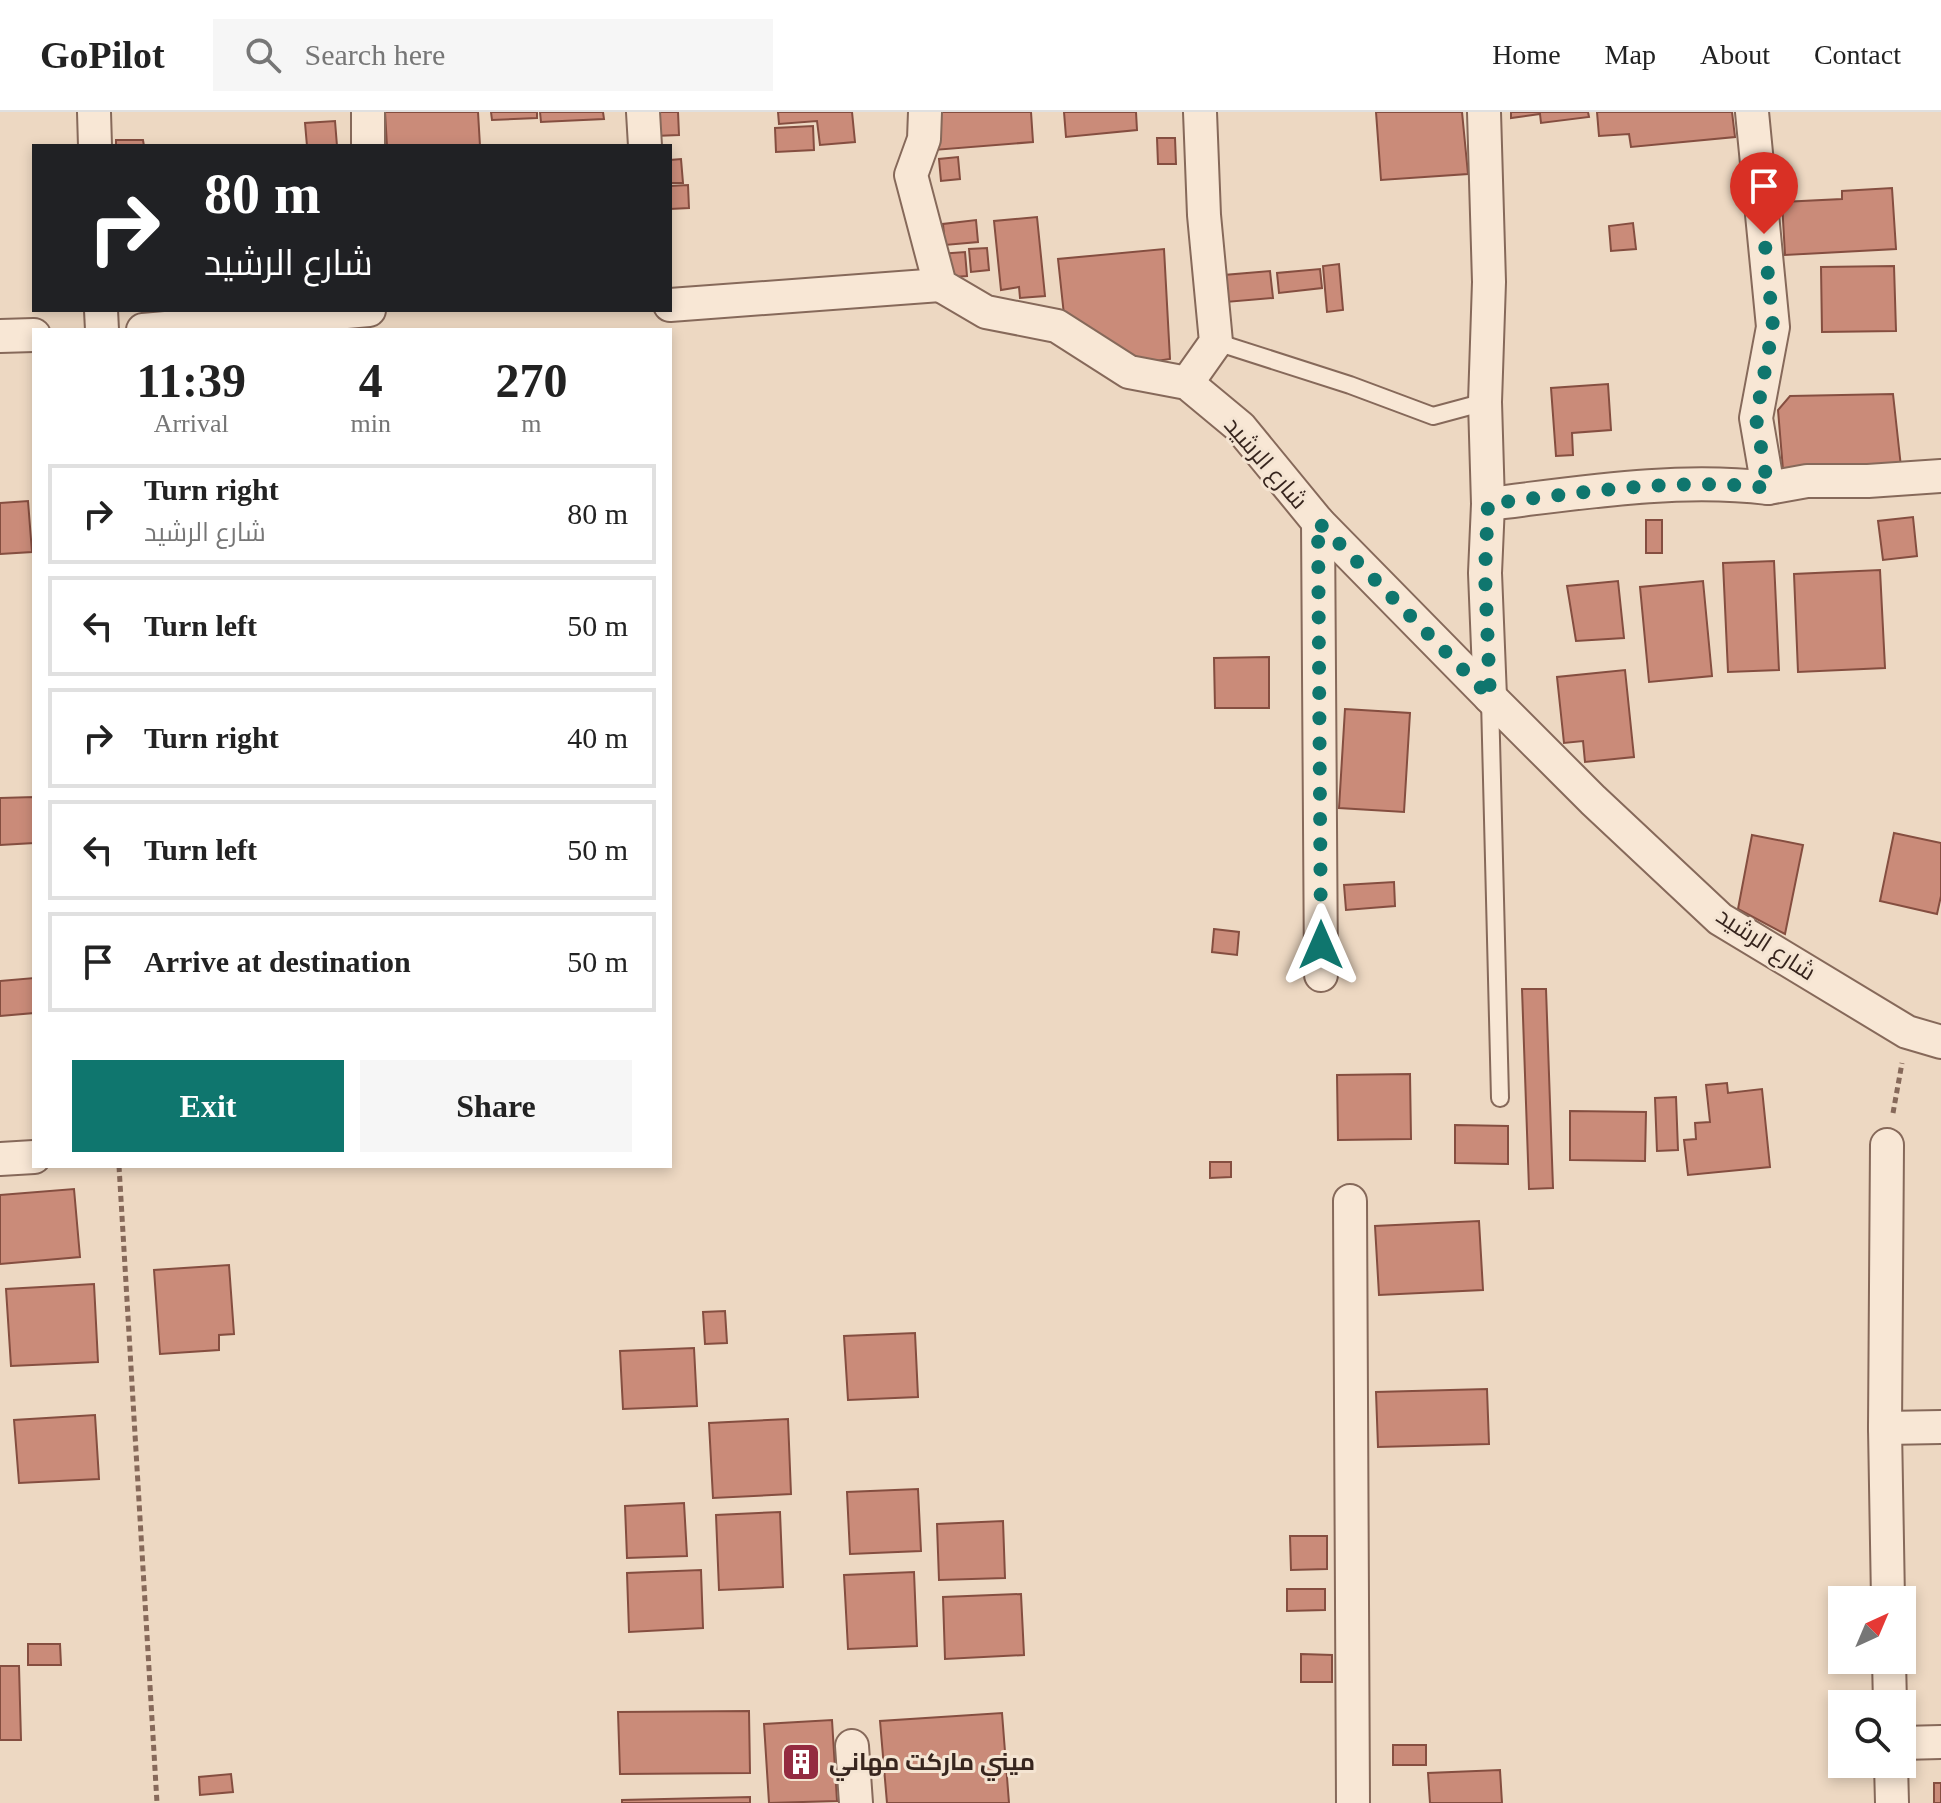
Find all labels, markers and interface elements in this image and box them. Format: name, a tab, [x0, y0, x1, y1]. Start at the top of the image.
search box	[213, 19, 773, 91]
icon: search	[241, 33, 285, 77]
text: GoPilot	[40, 34, 165, 76]
text: Search here	[305, 38, 445, 71]
text: Home	[1492, 39, 1561, 70]
text: Map	[1605, 39, 1656, 70]
text: About	[1700, 39, 1770, 70]
text: Contact	[1814, 39, 1901, 70]
pin	[1730, 152, 1798, 234]
text: 80 m	[204, 163, 321, 225]
icon: arrive	[1742, 164, 1786, 208]
icon: right	[72, 176, 176, 280]
text: شارع الرشيد	[204, 243, 373, 283]
text: 11:39	[137, 354, 246, 407]
text: 4	[359, 354, 383, 407]
text: 270	[495, 354, 567, 407]
text: Arrival	[154, 409, 229, 438]
text: min	[350, 409, 391, 438]
text: m	[521, 409, 542, 438]
street label: شارع الرشيد	[1217, 412, 1313, 516]
text: Turn right	[144, 473, 279, 506]
icon: right	[76, 492, 120, 536]
text: 80 m	[567, 497, 628, 530]
text: شارع الرشيد	[144, 518, 266, 547]
icon: left	[76, 604, 120, 648]
text: Turn left	[144, 609, 257, 642]
text: 50 m	[567, 609, 628, 642]
icon: right	[76, 716, 120, 760]
text: Turn right	[144, 721, 279, 754]
text: 40 m	[567, 721, 628, 754]
icon: left	[76, 828, 120, 872]
text: Turn left	[144, 833, 257, 866]
text: 50 m	[567, 833, 628, 866]
street label: شارع الرشيد	[1710, 902, 1820, 988]
position arrow	[1279, 903, 1363, 987]
icon: arrive	[76, 940, 120, 984]
text: Arrive at destination	[144, 945, 411, 978]
text: 50 m	[567, 945, 628, 978]
button: Exit	[72, 1060, 344, 1152]
button: Share	[360, 1060, 632, 1152]
north arrow	[1828, 1586, 1916, 1674]
map controls	[1828, 1586, 1916, 1778]
button: search	[1828, 1690, 1916, 1778]
building icon: ميني ماركت مهاني	[780, 1741, 822, 1783]
place label: ميني ماركت مهاني	[829, 1749, 1035, 1781]

